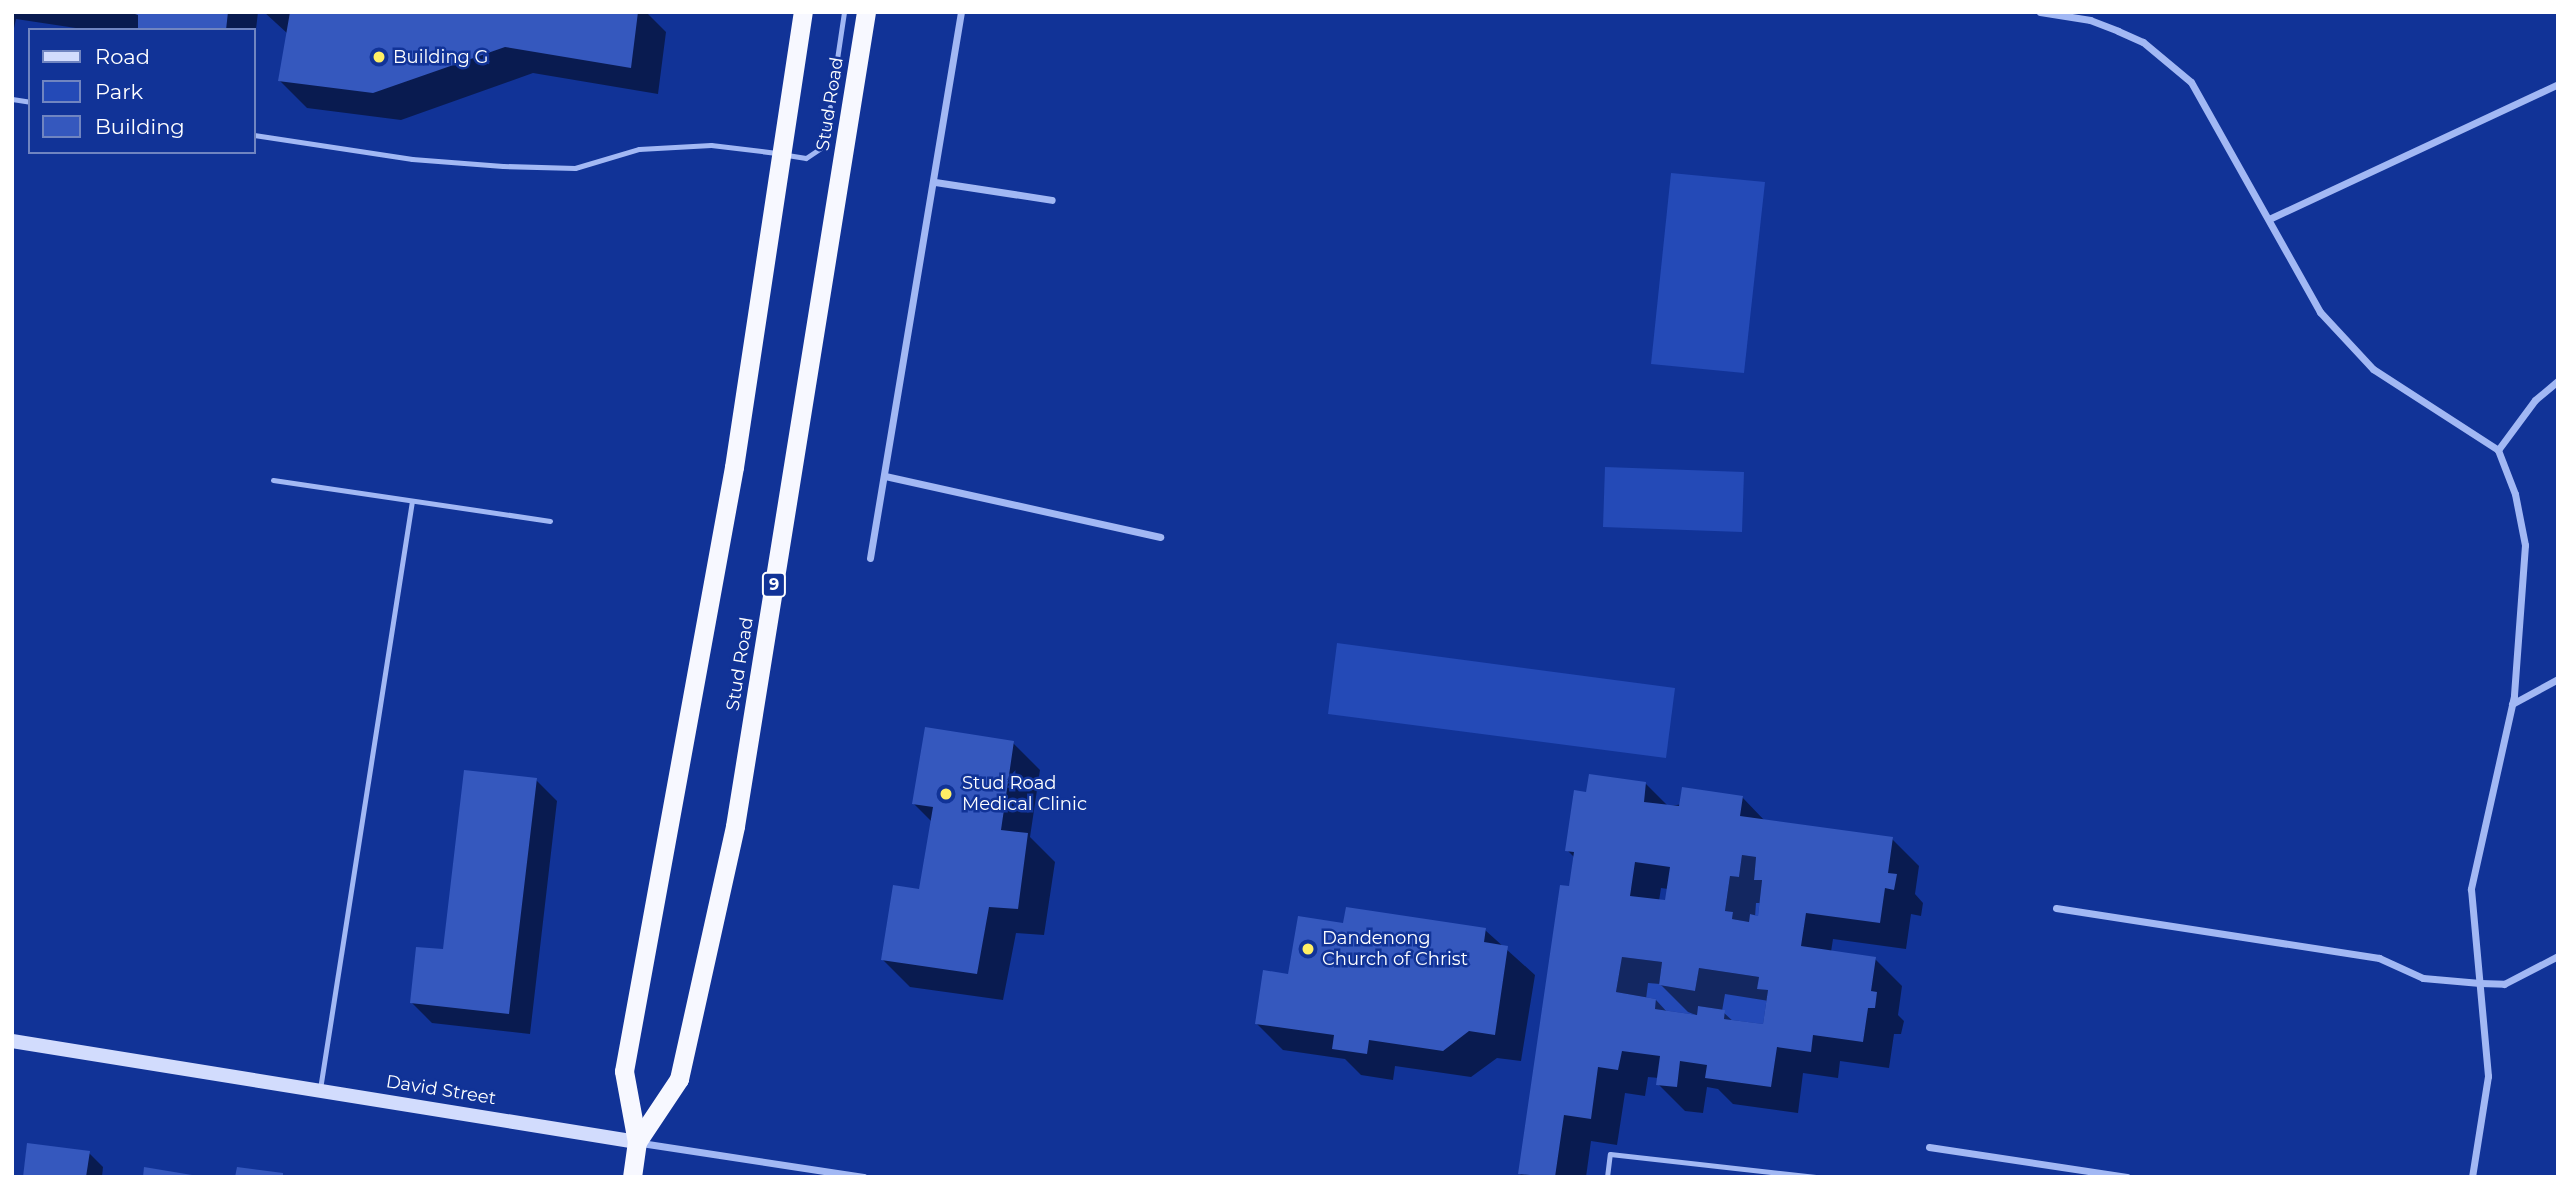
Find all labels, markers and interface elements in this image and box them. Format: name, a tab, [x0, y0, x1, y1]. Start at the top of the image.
legend	[28, 28, 256, 154]
text: Road	[95, 44, 150, 69]
place label: Building G	[393, 46, 489, 68]
marker: Building G	[371, 49, 387, 65]
street label: Stud Road	[812, 56, 848, 152]
text: Park	[95, 79, 143, 104]
text: Building	[95, 114, 185, 139]
road number: 9	[762, 572, 786, 598]
street label: Stud Road	[722, 616, 758, 712]
place label: Stud Road Medical Clinic	[962, 773, 1087, 816]
marker: Stud Road Medical Clinic	[936, 784, 956, 804]
place label: Dandenong Church of Christ	[1322, 928, 1468, 970]
marker: Dandenong Church of Christ	[1300, 941, 1316, 957]
street label: David Street	[384, 1071, 498, 1109]

